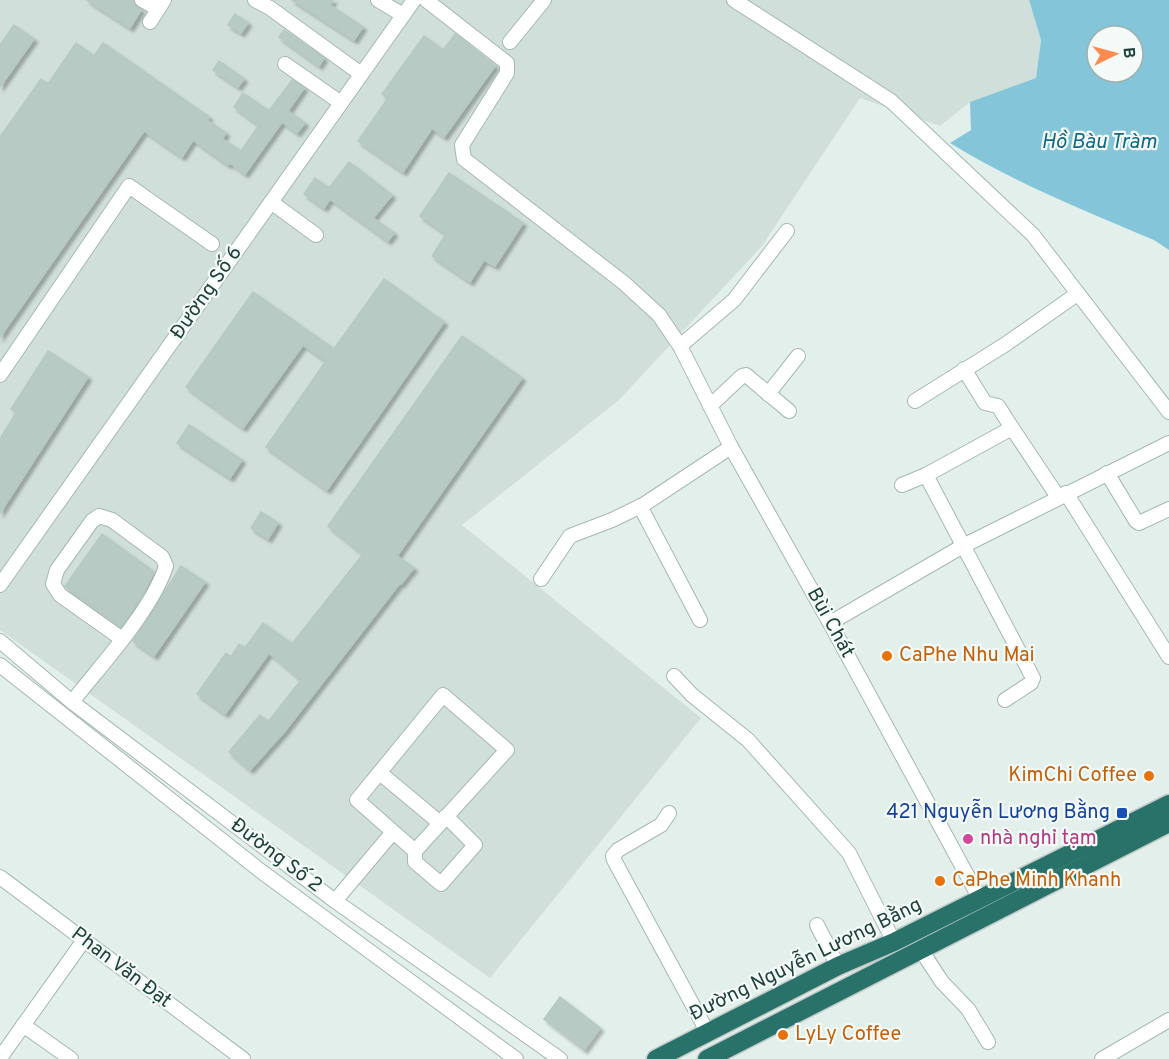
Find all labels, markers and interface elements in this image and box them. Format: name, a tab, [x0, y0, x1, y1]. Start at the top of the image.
north arrow	[1085, 24, 1145, 84]
text: B	[1118, 46, 1138, 59]
water label: Hồ Bàu Tràm	[1041, 129, 1158, 156]
street label: Đường Số 6	[165, 241, 249, 345]
street label: Bùi Chát	[800, 583, 860, 663]
place label: CaPhe Nhu Mai	[899, 643, 1035, 669]
marker: CaPhe Nhu Mai	[880, 649, 894, 663]
place label: KimChi Coffee	[1008, 763, 1137, 789]
marker: KimChi Coffee	[1142, 769, 1156, 783]
place label: 421 Nguyễn Lương Bằng	[886, 798, 1110, 826]
marker: 421 Nguyễn Lương Bằng	[1115, 806, 1129, 820]
street label: Đường Số 2	[225, 812, 328, 899]
place label: nhà nghỉ tạm	[980, 826, 1097, 852]
marker: nhà nghỉ tạm	[961, 832, 975, 846]
place label: CaPhe Minh Khanh	[952, 868, 1121, 894]
marker: CaPhe Minh Khanh	[933, 874, 947, 888]
street label: Đường Nguyễn Lương Bằng	[685, 891, 926, 1028]
street label: Phan Văn Đạt	[66, 922, 176, 1014]
place label: LyLy Coffee	[795, 1022, 901, 1048]
marker: LyLy Coffee	[776, 1028, 790, 1042]

